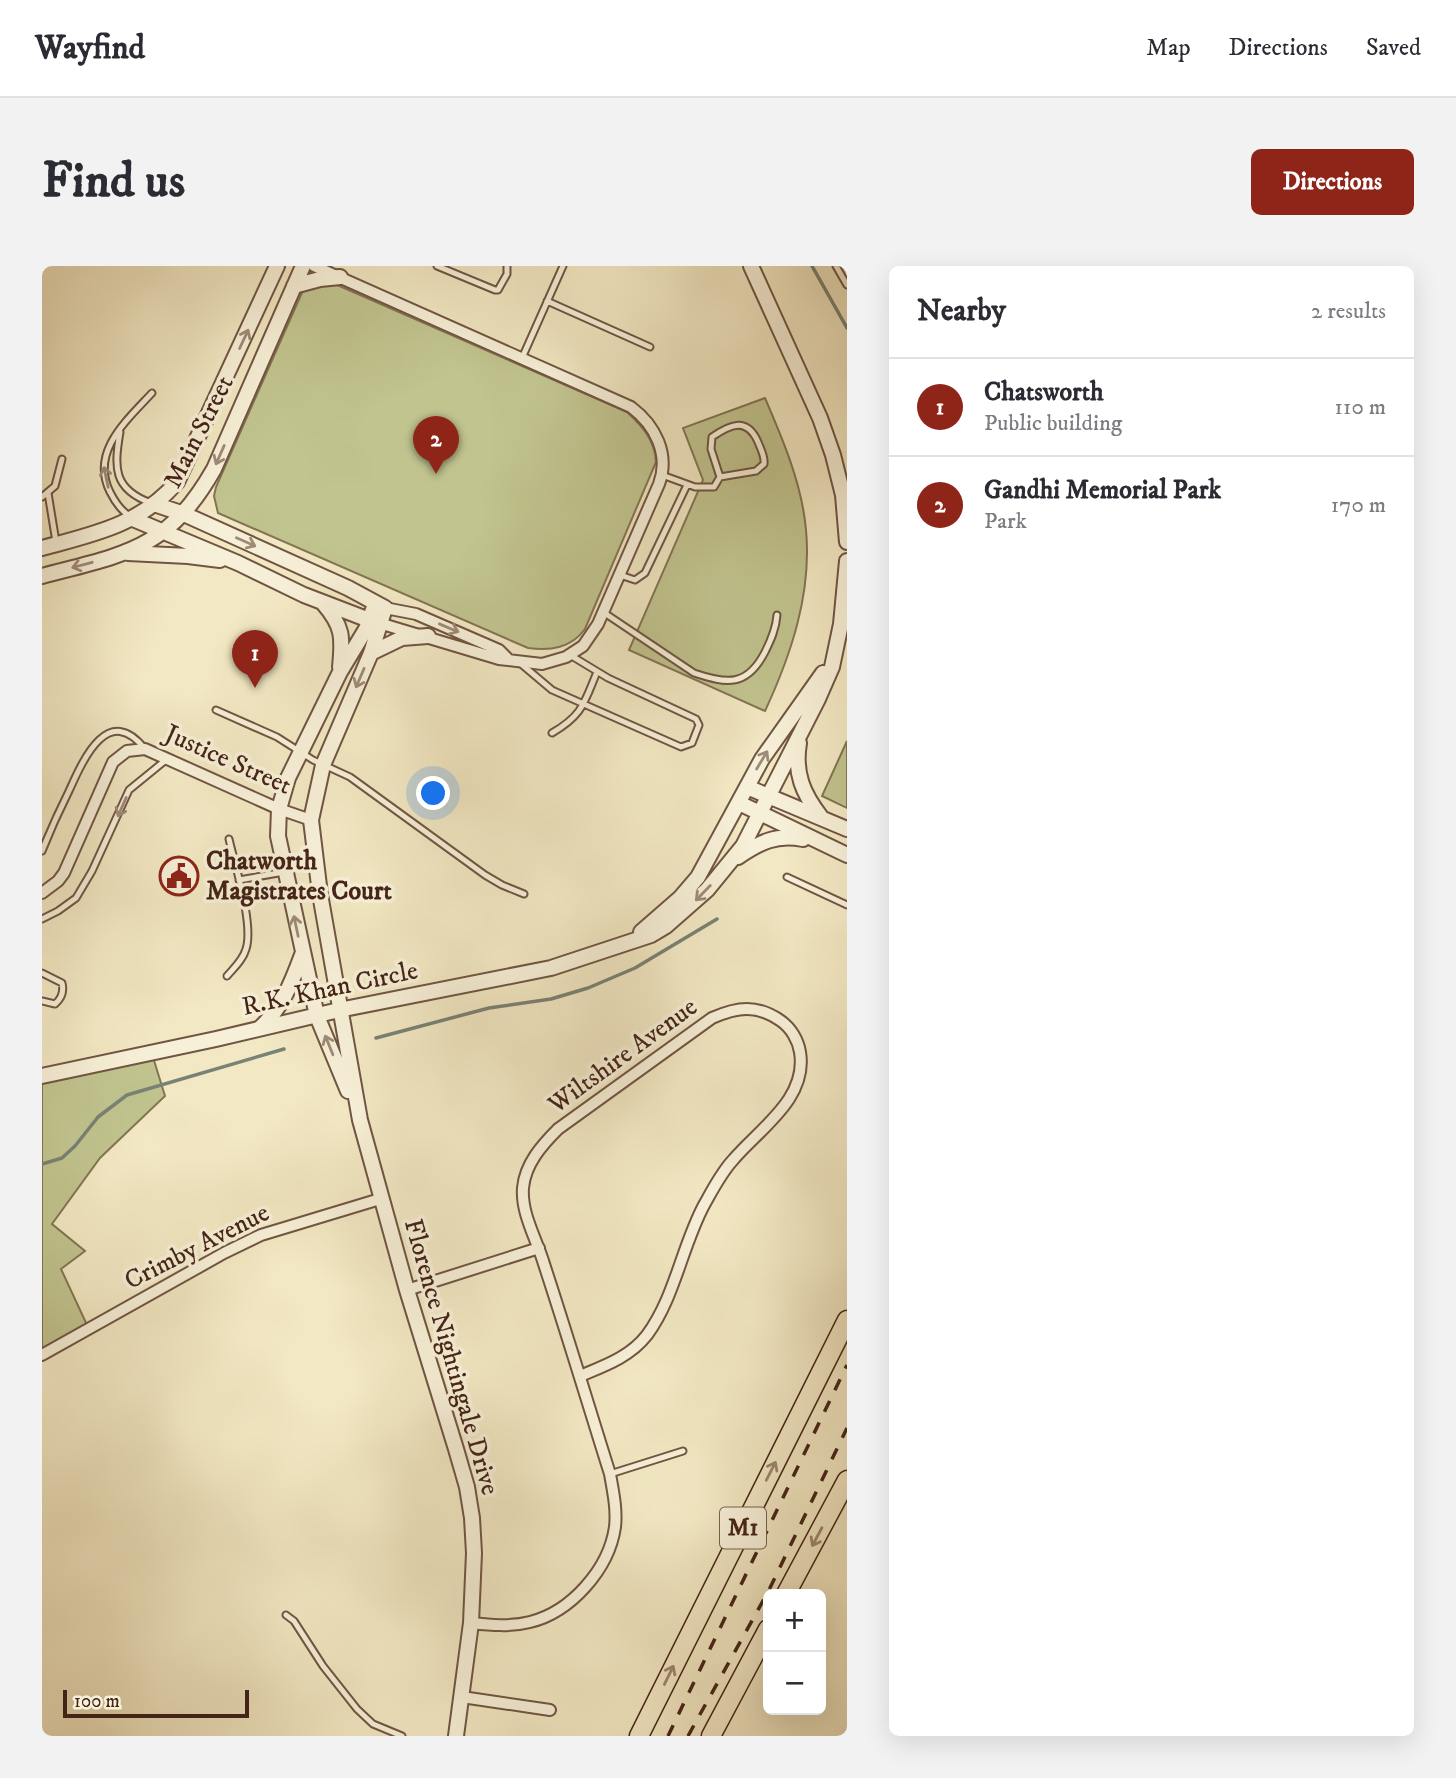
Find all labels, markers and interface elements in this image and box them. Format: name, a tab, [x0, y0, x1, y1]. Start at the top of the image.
text: Wayfind	[35, 28, 145, 69]
text: Map	[1146, 33, 1191, 63]
text: Directions	[1229, 33, 1328, 63]
text: Saved	[1366, 33, 1421, 63]
button: Directions	[1251, 149, 1414, 215]
text: Find us	[42, 151, 185, 213]
text: Nearby	[917, 293, 1006, 330]
text: 2 results	[1311, 297, 1386, 326]
one-way arrow	[238, 329, 251, 350]
street label: Main Street	[157, 370, 241, 494]
text: Chatsworth	[984, 376, 1104, 409]
text: 1	[936, 393, 944, 422]
text: 110 m	[1335, 393, 1386, 422]
text: Public building	[984, 409, 1122, 438]
pin: 2	[413, 416, 459, 474]
one-way arrow	[213, 444, 226, 465]
one-way arrow	[98, 466, 111, 488]
text: Gandhi Memorial Park	[984, 474, 1221, 507]
text: 2	[934, 491, 946, 520]
text: 170 m	[1331, 491, 1386, 520]
text: Park	[984, 507, 1027, 536]
one-way arrow	[235, 536, 257, 549]
one-way arrow	[71, 560, 93, 573]
one-way arrow	[438, 622, 459, 635]
pin: 1	[232, 630, 278, 688]
one-way arrow	[353, 666, 366, 688]
street label: Justice Street	[158, 717, 296, 803]
one-way arrow	[756, 750, 770, 770]
your location	[416, 776, 450, 810]
one-way arrow	[115, 796, 128, 817]
place label: Chatworth Magistrates Court	[206, 845, 392, 908]
public building icon: Chatworth Magistrates Court	[158, 855, 200, 897]
one-way arrow	[695, 884, 712, 901]
one-way arrow	[289, 915, 303, 938]
street label: R.K. Khan Circle	[239, 954, 421, 1024]
street label: Wiltshire Avenue	[541, 991, 704, 1122]
one-way arrow	[322, 1035, 335, 1056]
street label: Crimby Avenue	[119, 1196, 275, 1298]
street label: Florence Nightingale Drive	[396, 1215, 506, 1499]
one-way arrow	[765, 1462, 779, 1482]
road number: M1	[720, 1508, 766, 1548]
one-way arrow	[810, 1526, 823, 1547]
map controls	[763, 1589, 826, 1715]
button: +	[763, 1589, 826, 1652]
button: −	[763, 1652, 826, 1715]
one-way arrow	[663, 1665, 677, 1686]
scale bar	[63, 1687, 248, 1719]
text: 100 m	[74, 1690, 120, 1713]

